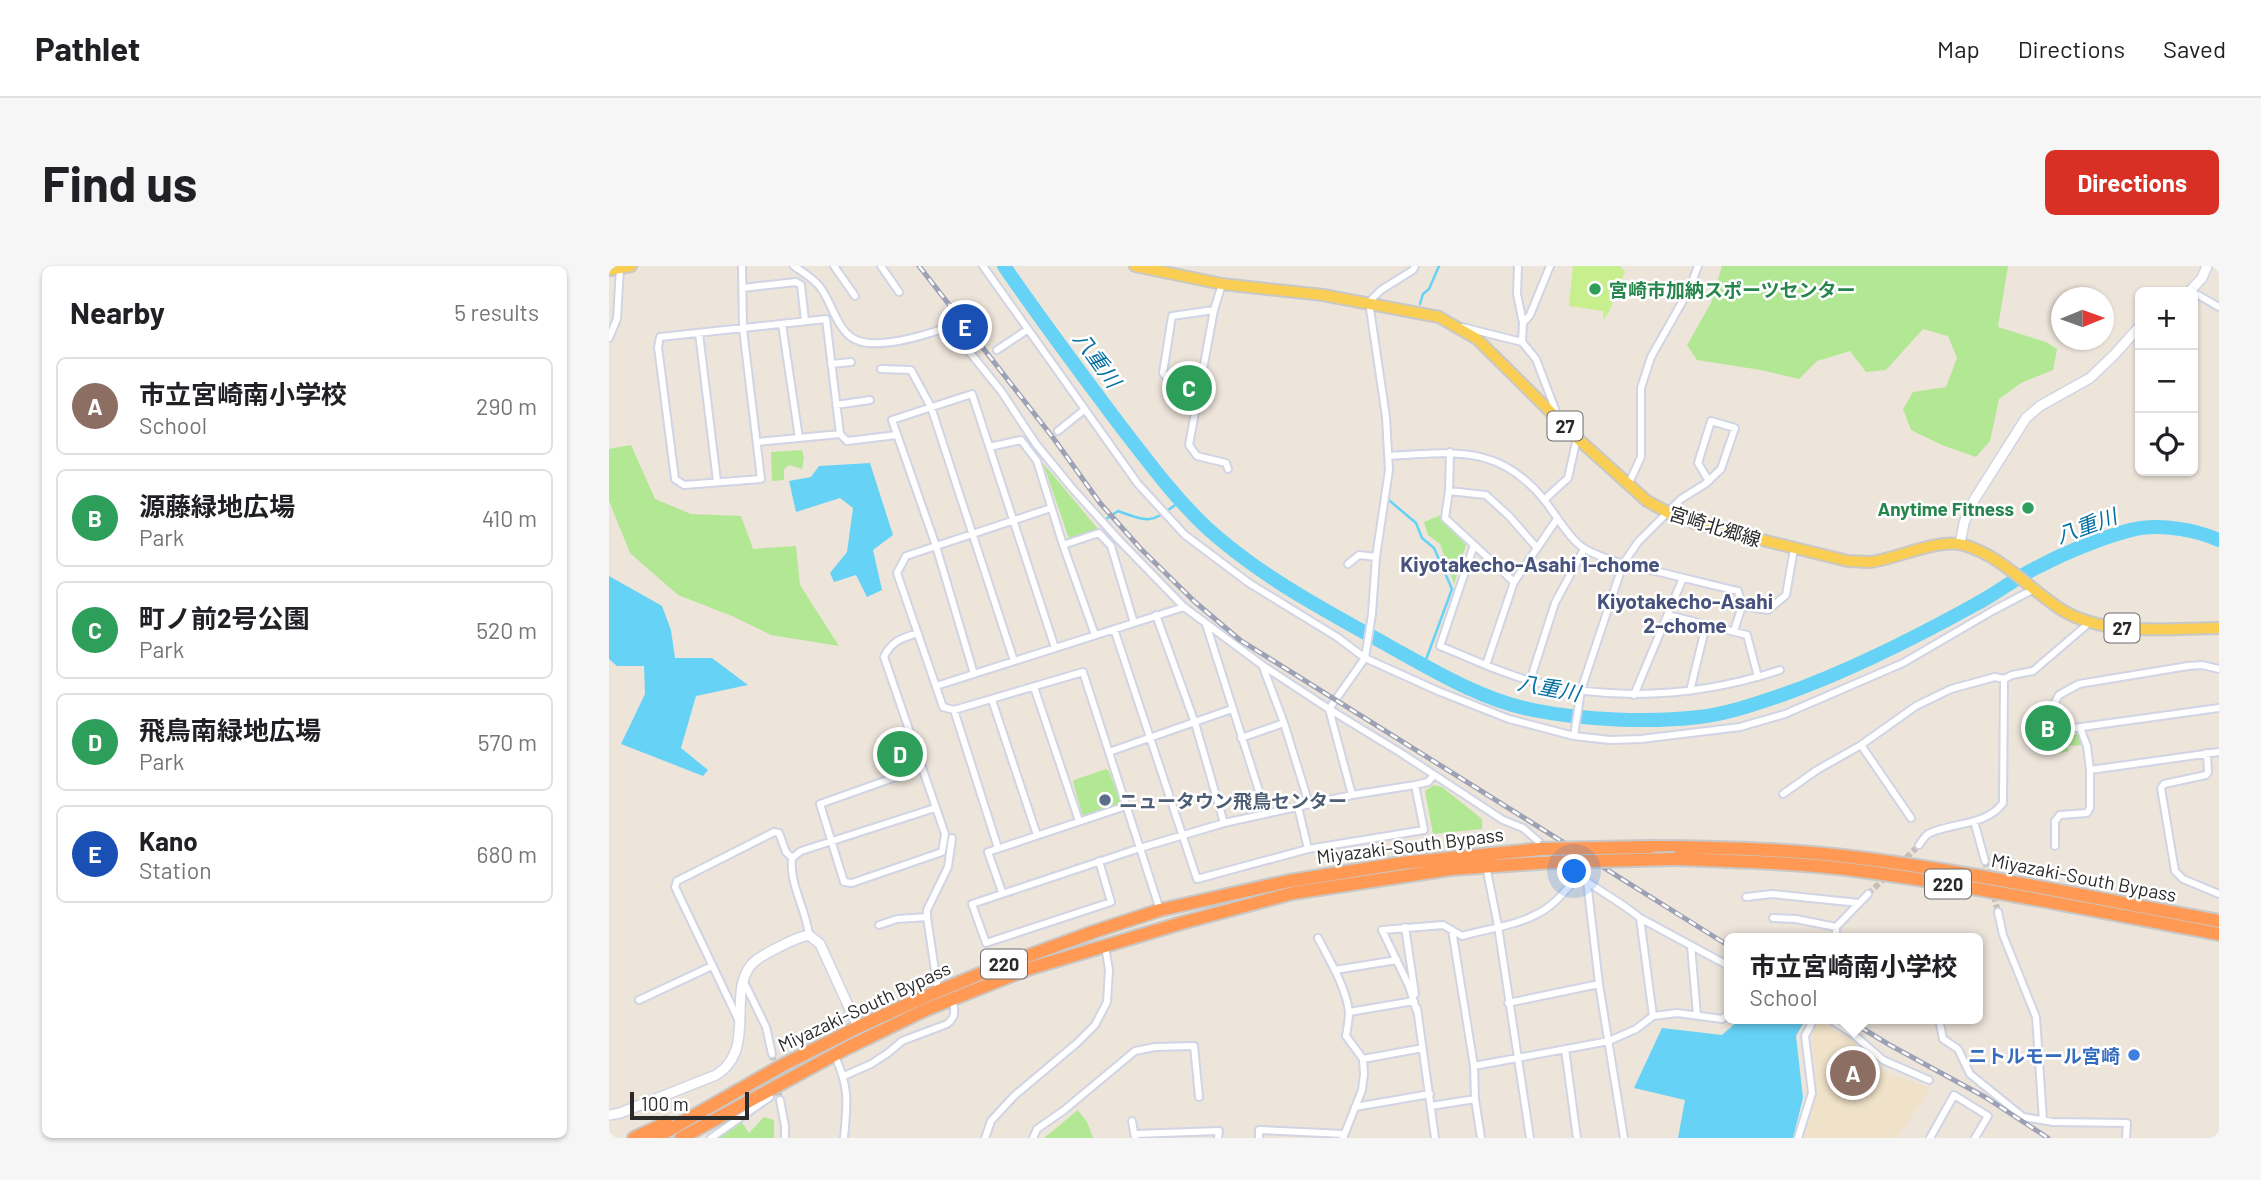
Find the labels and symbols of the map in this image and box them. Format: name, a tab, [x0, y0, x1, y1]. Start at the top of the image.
place label: 宮崎市加納スポーツセンター	[1609, 278, 1856, 301]
marker: 宮崎市加納スポーツセンター	[1587, 281, 1603, 297]
north arrow	[2051, 287, 2114, 350]
pin: E	[942, 301, 988, 353]
water label: 八重川	[1069, 326, 1128, 393]
pin: C	[1166, 362, 1212, 414]
road number: 27	[1548, 412, 1583, 440]
place label: Anytime Fitness	[1877, 497, 2014, 520]
marker: Anytime Fitness	[2020, 500, 2036, 516]
street label: 宮崎北郷線	[1666, 501, 1764, 551]
water label: 八重川	[2052, 502, 2122, 548]
district label: Kiyotakecho-Asahi 1-chome	[1400, 551, 1660, 576]
district label: Kiyotakecho-Asahi 2-chome	[1597, 588, 1773, 637]
road number: 27	[2105, 614, 2139, 642]
water label: 八重川	[1516, 669, 1584, 706]
pin: B	[2025, 702, 2071, 754]
pin: D	[877, 728, 923, 780]
place label: ニュータウン飛鳥センター	[1119, 789, 1347, 812]
marker: ニュータウン飛鳥センター	[1097, 792, 1113, 808]
street label: Miyazaki-South Bypass	[1315, 822, 1505, 868]
street label: Miyazaki-South Bypass	[1990, 848, 2178, 906]
your location	[1557, 854, 1591, 888]
road number: 220	[1925, 870, 1971, 898]
road number: 220	[981, 950, 1027, 978]
street label: Miyazaki-South Bypass	[774, 956, 954, 1056]
place label: ニトルモール宮崎	[1968, 1044, 2120, 1067]
pin: A	[1830, 1047, 1876, 1099]
marker: ニトルモール宮崎	[2126, 1047, 2142, 1063]
scale bar	[630, 1089, 749, 1121]

